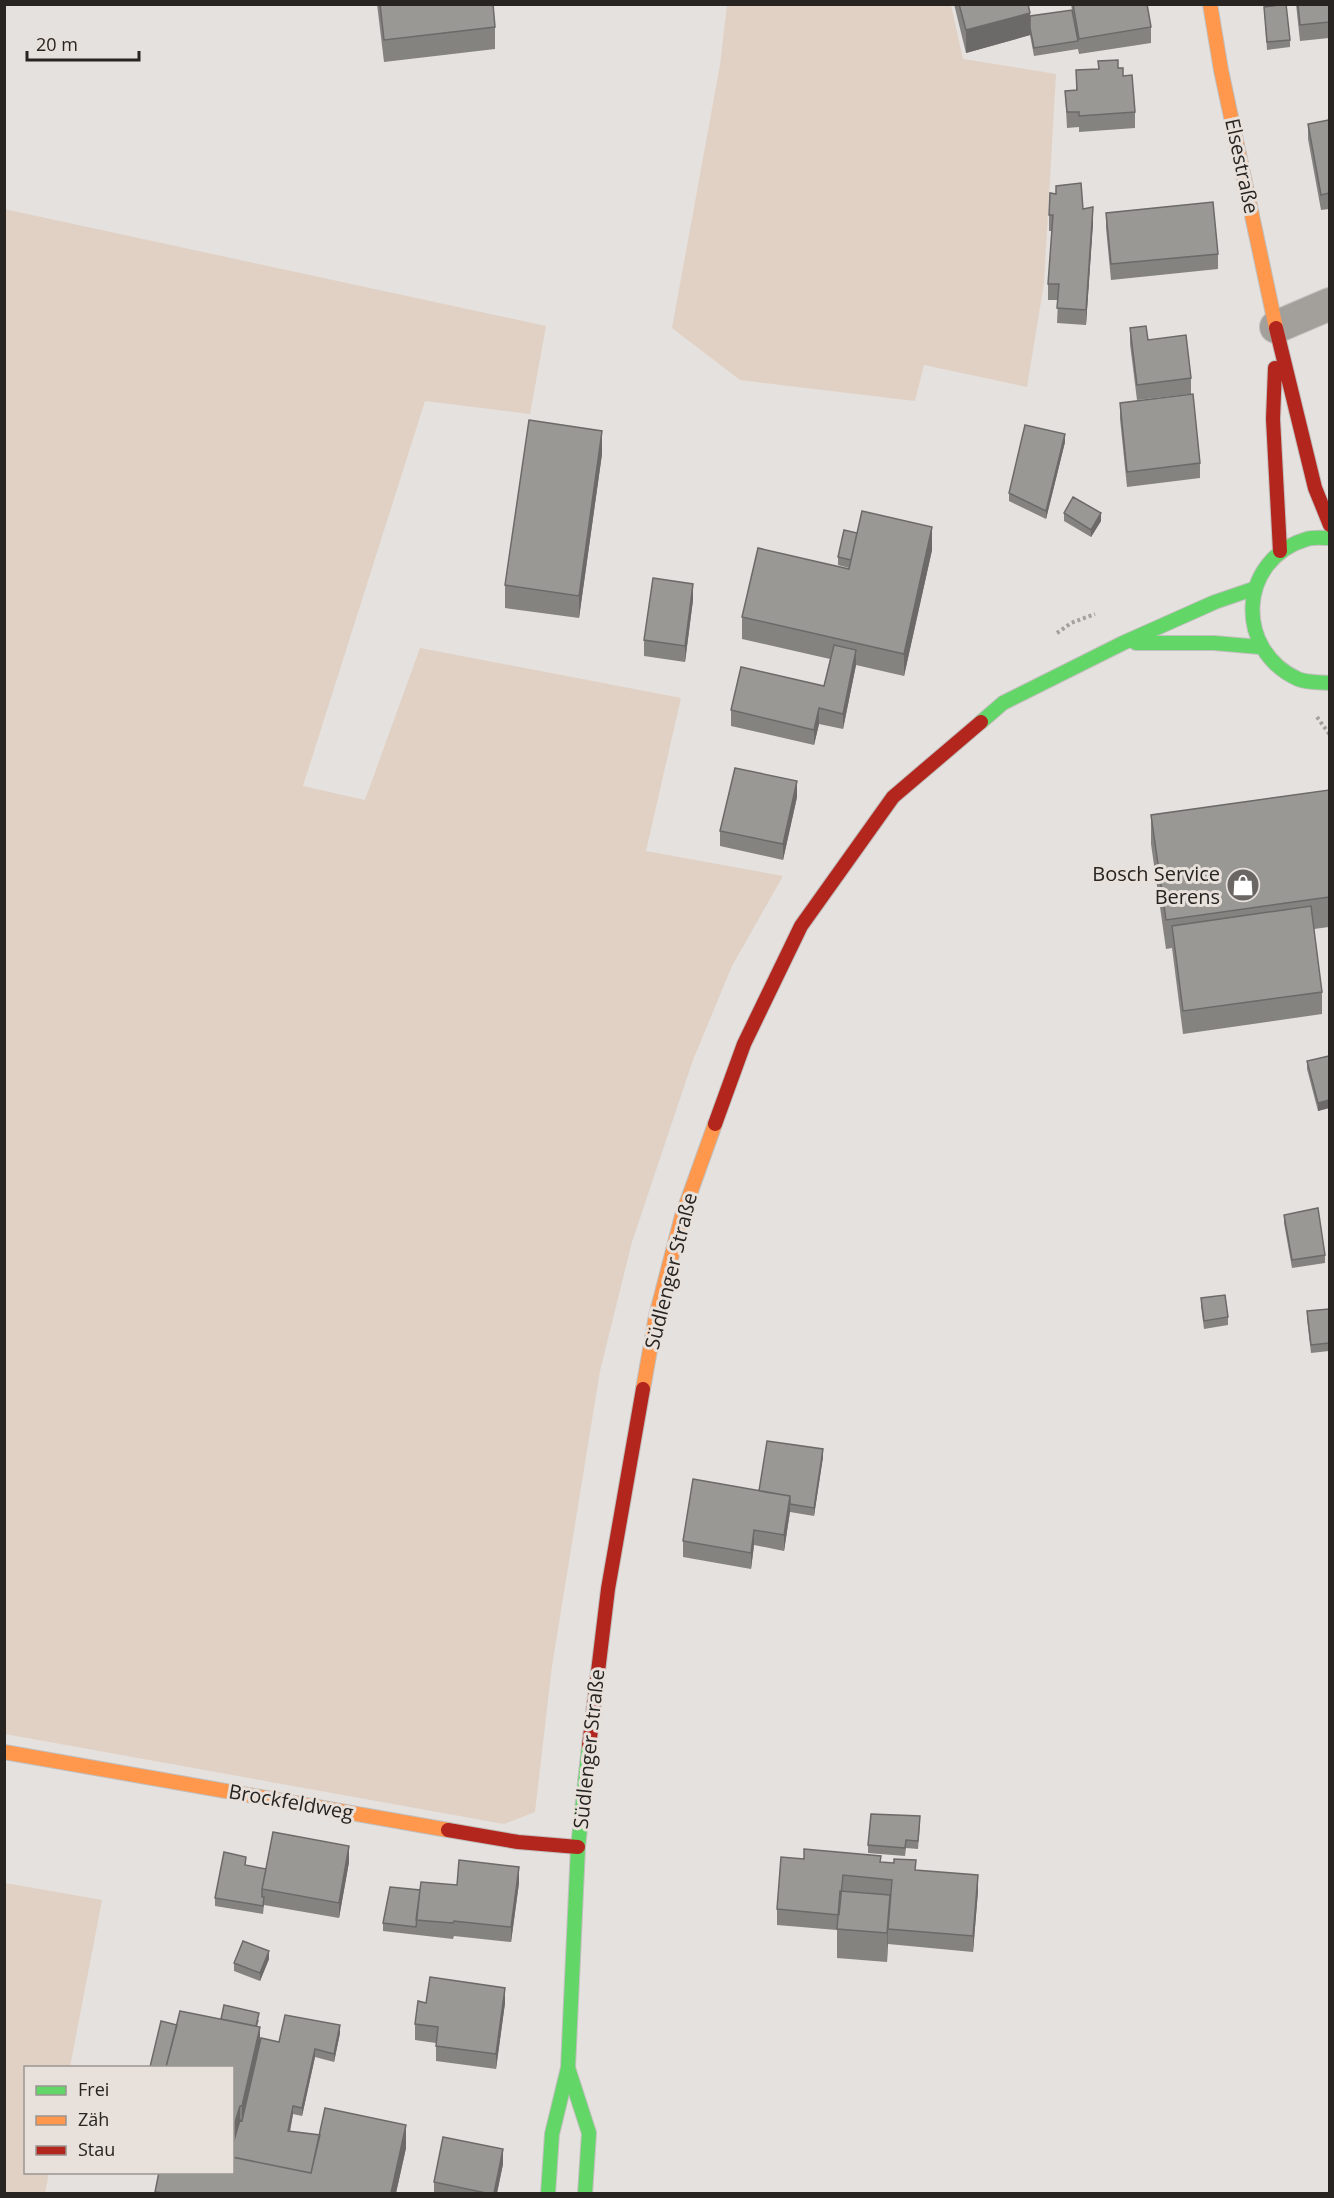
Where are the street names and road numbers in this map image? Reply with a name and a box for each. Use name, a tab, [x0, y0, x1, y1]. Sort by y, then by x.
street label: Elsestraße	[1219, 116, 1266, 216]
street label: Südlenger Straße	[638, 1190, 703, 1352]
street label: Südlenger Straße	[567, 1668, 610, 1830]
street label: Brockfeldweg	[227, 1777, 356, 1826]

